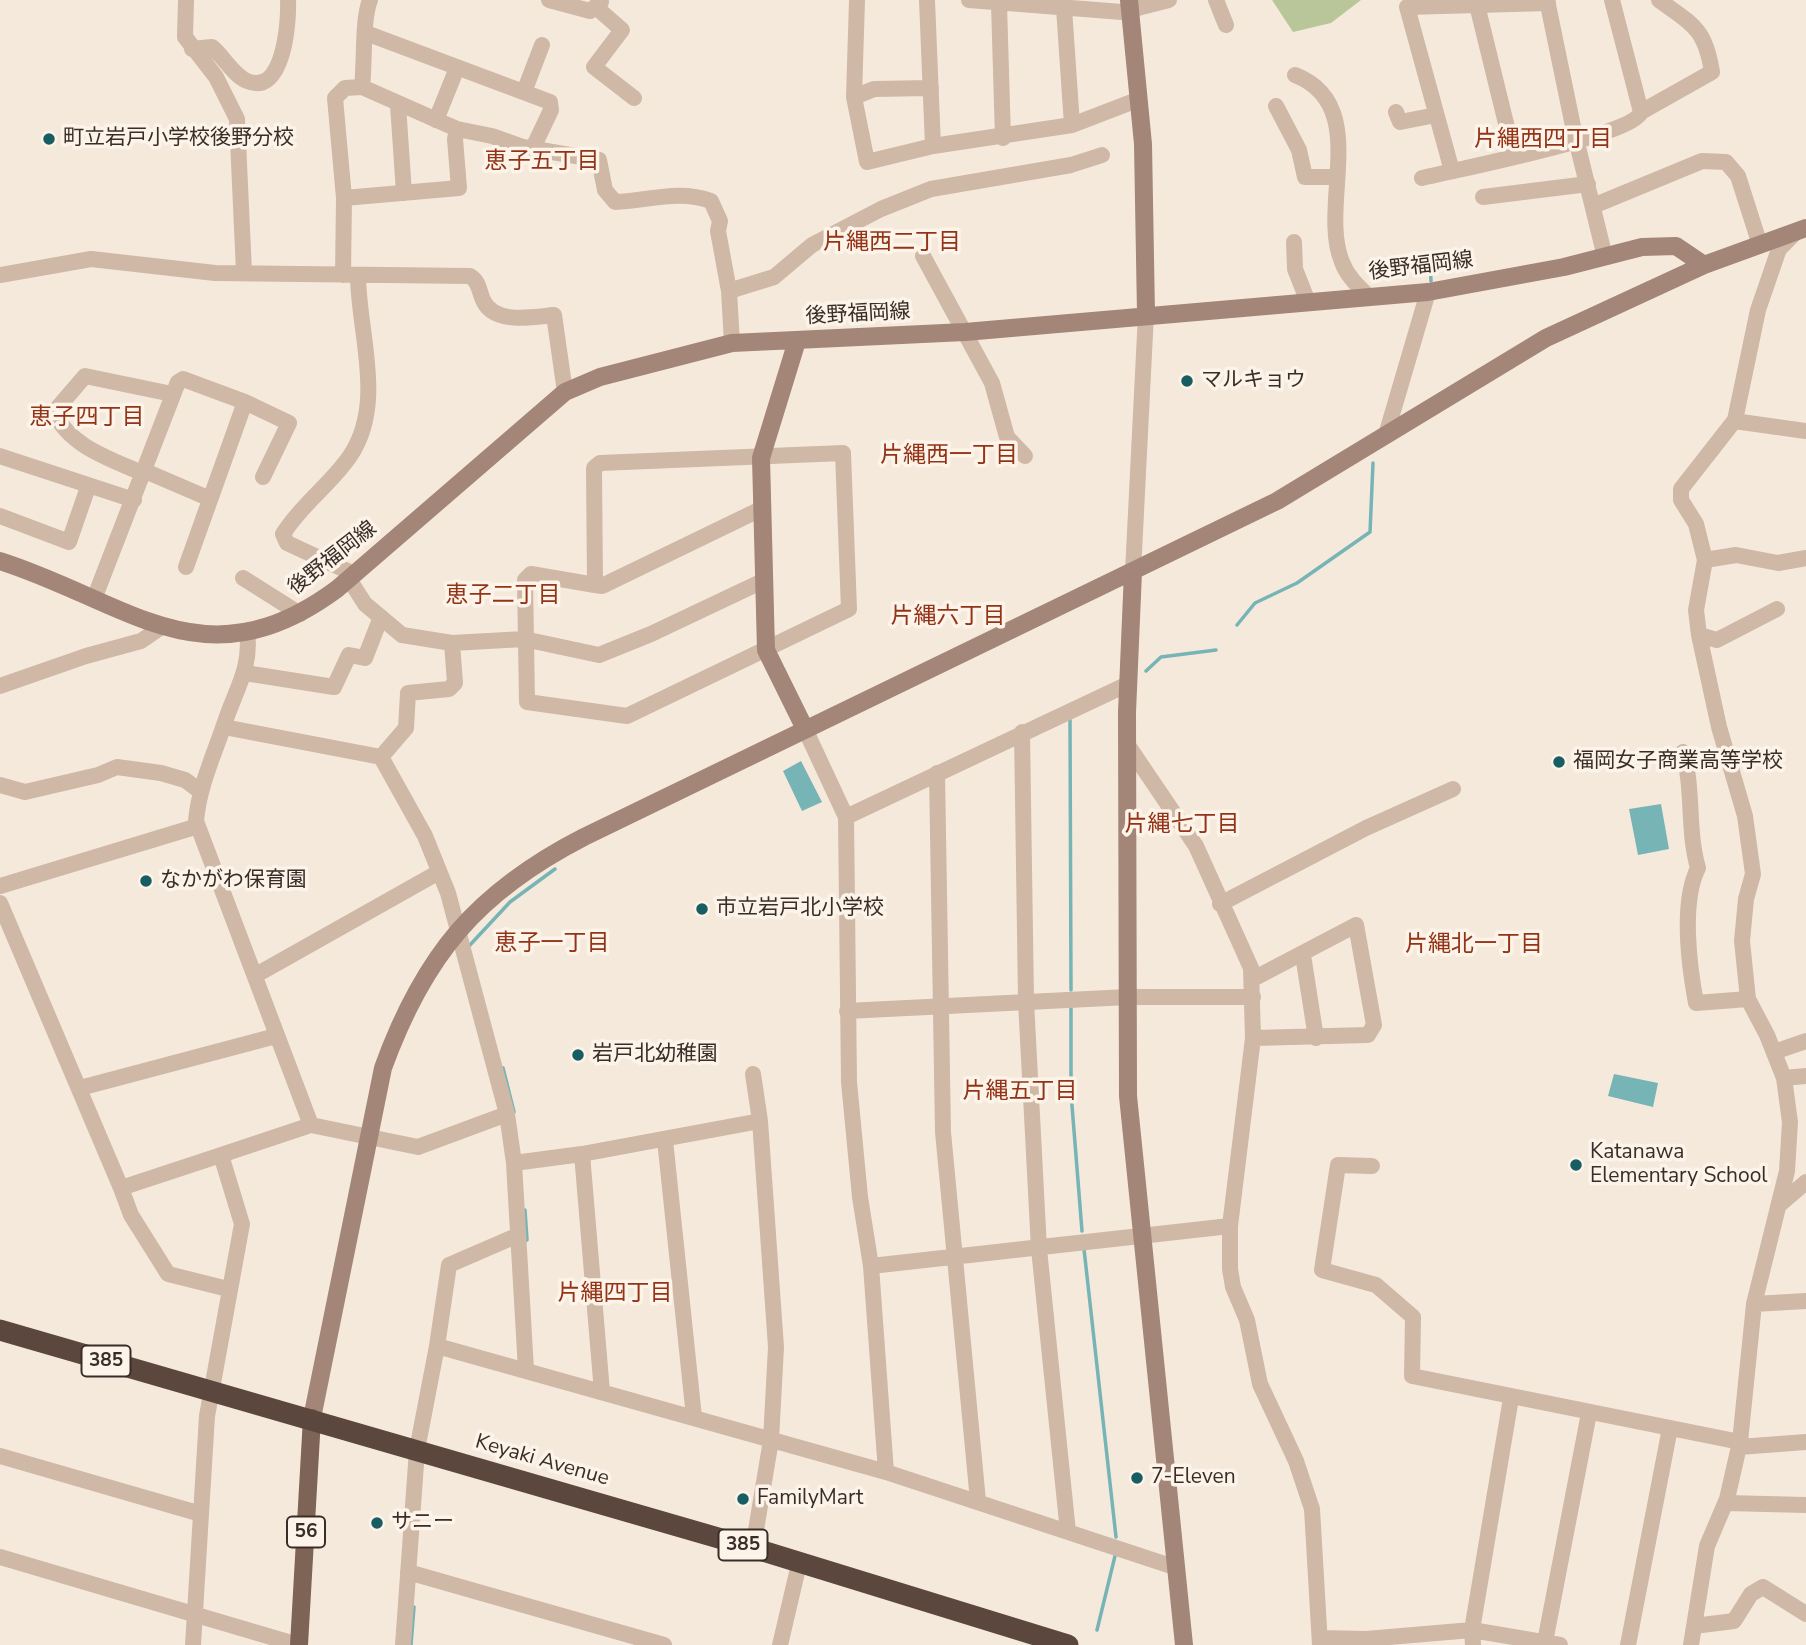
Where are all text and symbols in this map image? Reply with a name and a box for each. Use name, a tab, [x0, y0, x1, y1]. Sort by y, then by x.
place label: 町立岩戸小学校後野分校	[63, 126, 294, 152]
district label: 片縄西四丁目	[1474, 126, 1612, 154]
marker: 町立岩戸小学校後野分校	[41, 131, 57, 147]
district label: 恵子五丁目	[485, 148, 599, 176]
district label: 片縄西二丁目	[823, 229, 961, 257]
street label: 後野福岡線	[1367, 248, 1475, 286]
street label: 後野福岡線	[805, 300, 911, 330]
place label: マルキョウ	[1201, 368, 1306, 394]
marker: マルキョウ	[1179, 373, 1195, 389]
district label: 恵子四丁目	[30, 404, 144, 432]
district label: 片縄西一丁目	[880, 442, 1018, 470]
street label: 後野福岡線	[284, 517, 382, 601]
district label: 恵子二丁目	[446, 582, 560, 610]
district label: 片縄六丁目	[891, 603, 1005, 631]
place label: 福岡女子商業高等学校	[1573, 749, 1783, 775]
marker: 福岡女子商業高等学校	[1551, 754, 1567, 770]
district label: 片縄七丁目	[1125, 811, 1239, 839]
place label: なかがわ保育園	[160, 868, 307, 894]
marker: なかがわ保育園	[138, 873, 154, 889]
place label: 市立岩戸北小学校	[716, 896, 884, 922]
marker: 市立岩戸北小学校	[694, 901, 710, 917]
district label: 恵子一丁目	[495, 930, 609, 958]
district label: 片縄北一丁目	[1405, 931, 1543, 959]
place label: 岩戸北幼稚園	[592, 1042, 718, 1068]
marker: 岩戸北幼稚園	[570, 1047, 586, 1063]
district label: 片縄五丁目	[963, 1078, 1077, 1106]
place label: Katanawa Elementary School	[1590, 1140, 1768, 1190]
marker: Katanawa Elementary School	[1568, 1157, 1584, 1173]
district label: 片縄四丁目	[558, 1280, 672, 1308]
road number: 385	[82, 1345, 130, 1376]
street label: Keyaki Avenue	[472, 1430, 612, 1492]
place label: 7-Eleven	[1151, 1465, 1236, 1491]
marker: 7-Eleven	[1129, 1470, 1145, 1486]
place label: FamilyMart	[757, 1486, 863, 1512]
marker: FamilyMart	[735, 1491, 751, 1507]
place label: サニー	[391, 1510, 454, 1536]
marker: サニー	[369, 1515, 385, 1531]
road number: 56	[287, 1516, 325, 1548]
road number: 385	[718, 1530, 768, 1560]

